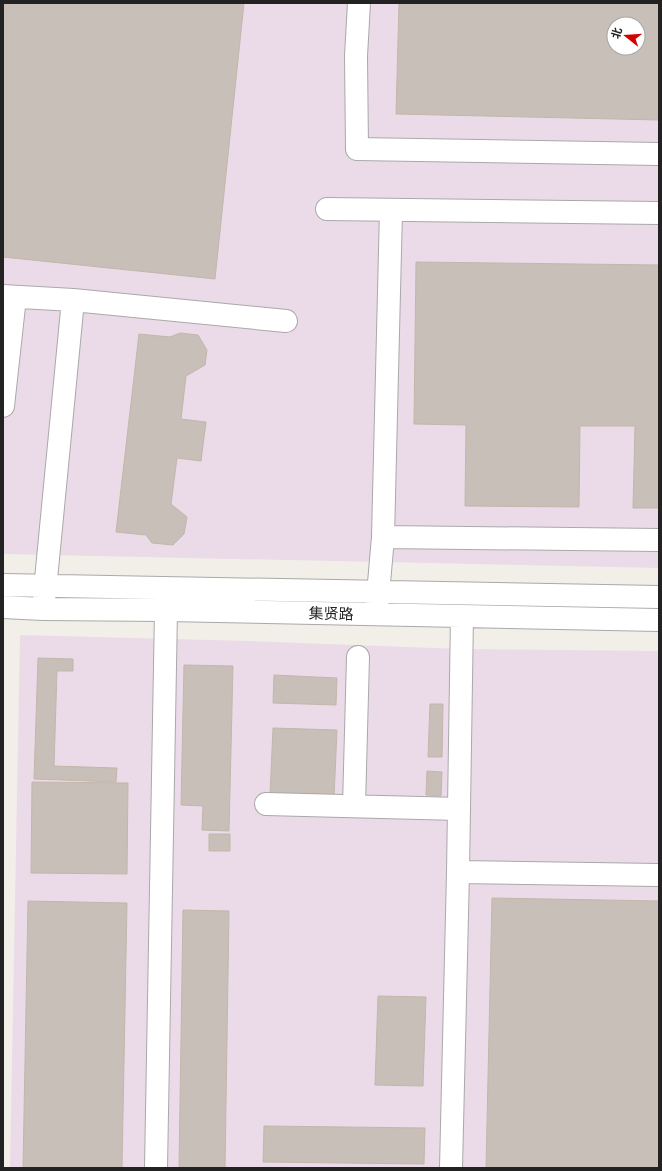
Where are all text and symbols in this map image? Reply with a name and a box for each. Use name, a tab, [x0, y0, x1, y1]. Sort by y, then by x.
north arrow	[606, 16, 646, 56]
text: 北	[607, 25, 626, 41]
street label: 集贤路	[308, 602, 354, 625]

